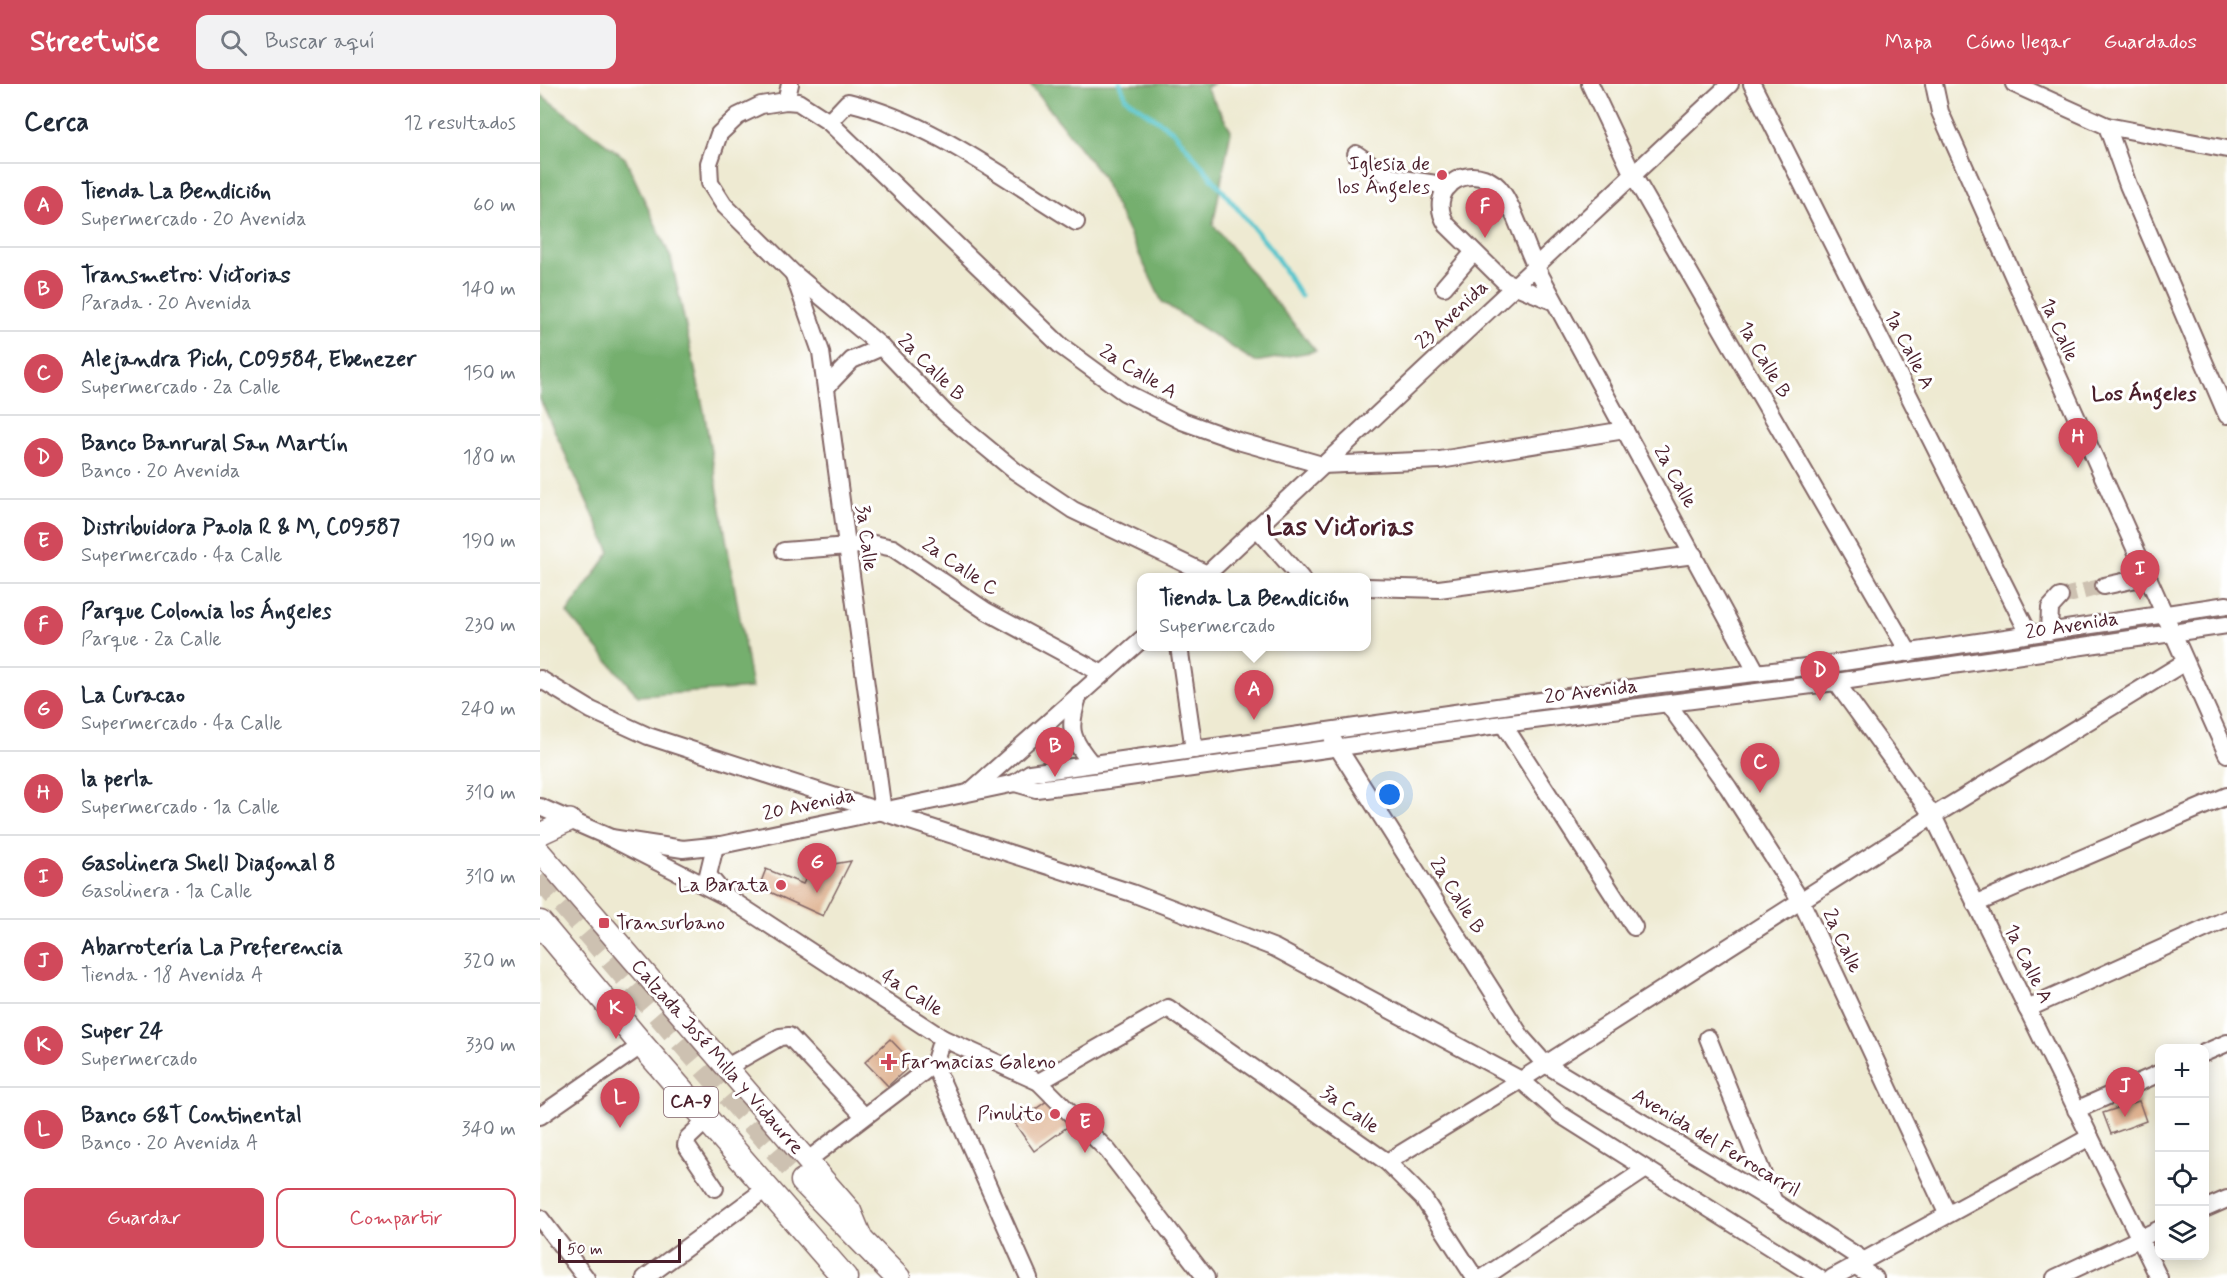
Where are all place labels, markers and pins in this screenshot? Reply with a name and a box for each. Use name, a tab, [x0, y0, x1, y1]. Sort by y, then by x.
place label: Iglesia de los Ángeles	[1337, 151, 1430, 203]
marker: Iglesia de los Ángeles	[1435, 168, 1449, 182]
pin: F	[1466, 188, 1504, 238]
pin: H	[2058, 418, 2098, 468]
pin: I	[2120, 550, 2160, 600]
pin: D	[1800, 652, 1840, 701]
pin: A	[1234, 670, 1274, 720]
pin: B	[1036, 728, 1074, 777]
pin: C	[1740, 744, 1780, 793]
pin: G	[798, 844, 836, 893]
place label: La Barata	[677, 872, 769, 899]
marker: La Barata	[774, 878, 788, 892]
place label: Transurbano	[616, 910, 725, 937]
marker: Transurbano	[597, 916, 611, 930]
pin: K	[596, 990, 636, 1039]
place label: Farmacias Galeno	[901, 1049, 1056, 1076]
marker: Farmacias Galeno	[882, 1055, 896, 1069]
pin: J	[2106, 1068, 2144, 1117]
pin: L	[600, 1078, 640, 1128]
place label: Pinulito	[978, 1101, 1043, 1128]
pin: E	[1066, 1104, 1104, 1153]
marker: Pinulito	[1048, 1107, 1062, 1121]

